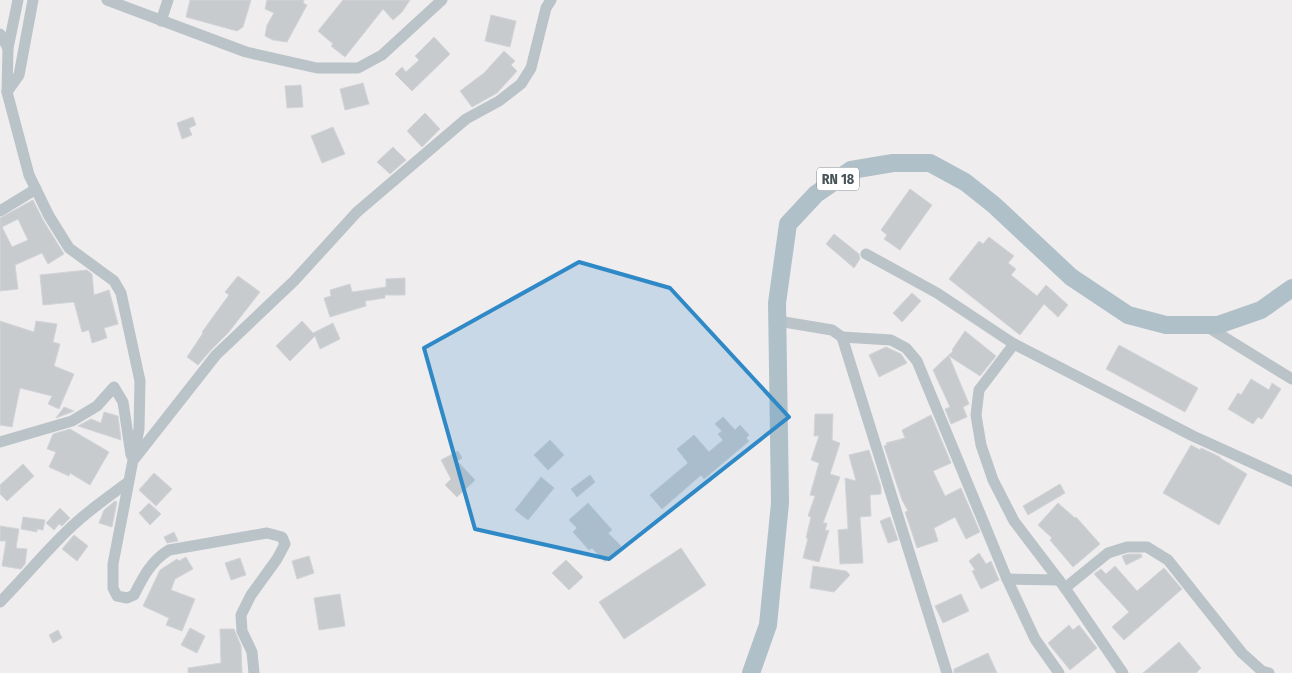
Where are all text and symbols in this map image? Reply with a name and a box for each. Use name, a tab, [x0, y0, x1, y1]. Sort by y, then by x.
road number: RN 18	[817, 168, 859, 190]

